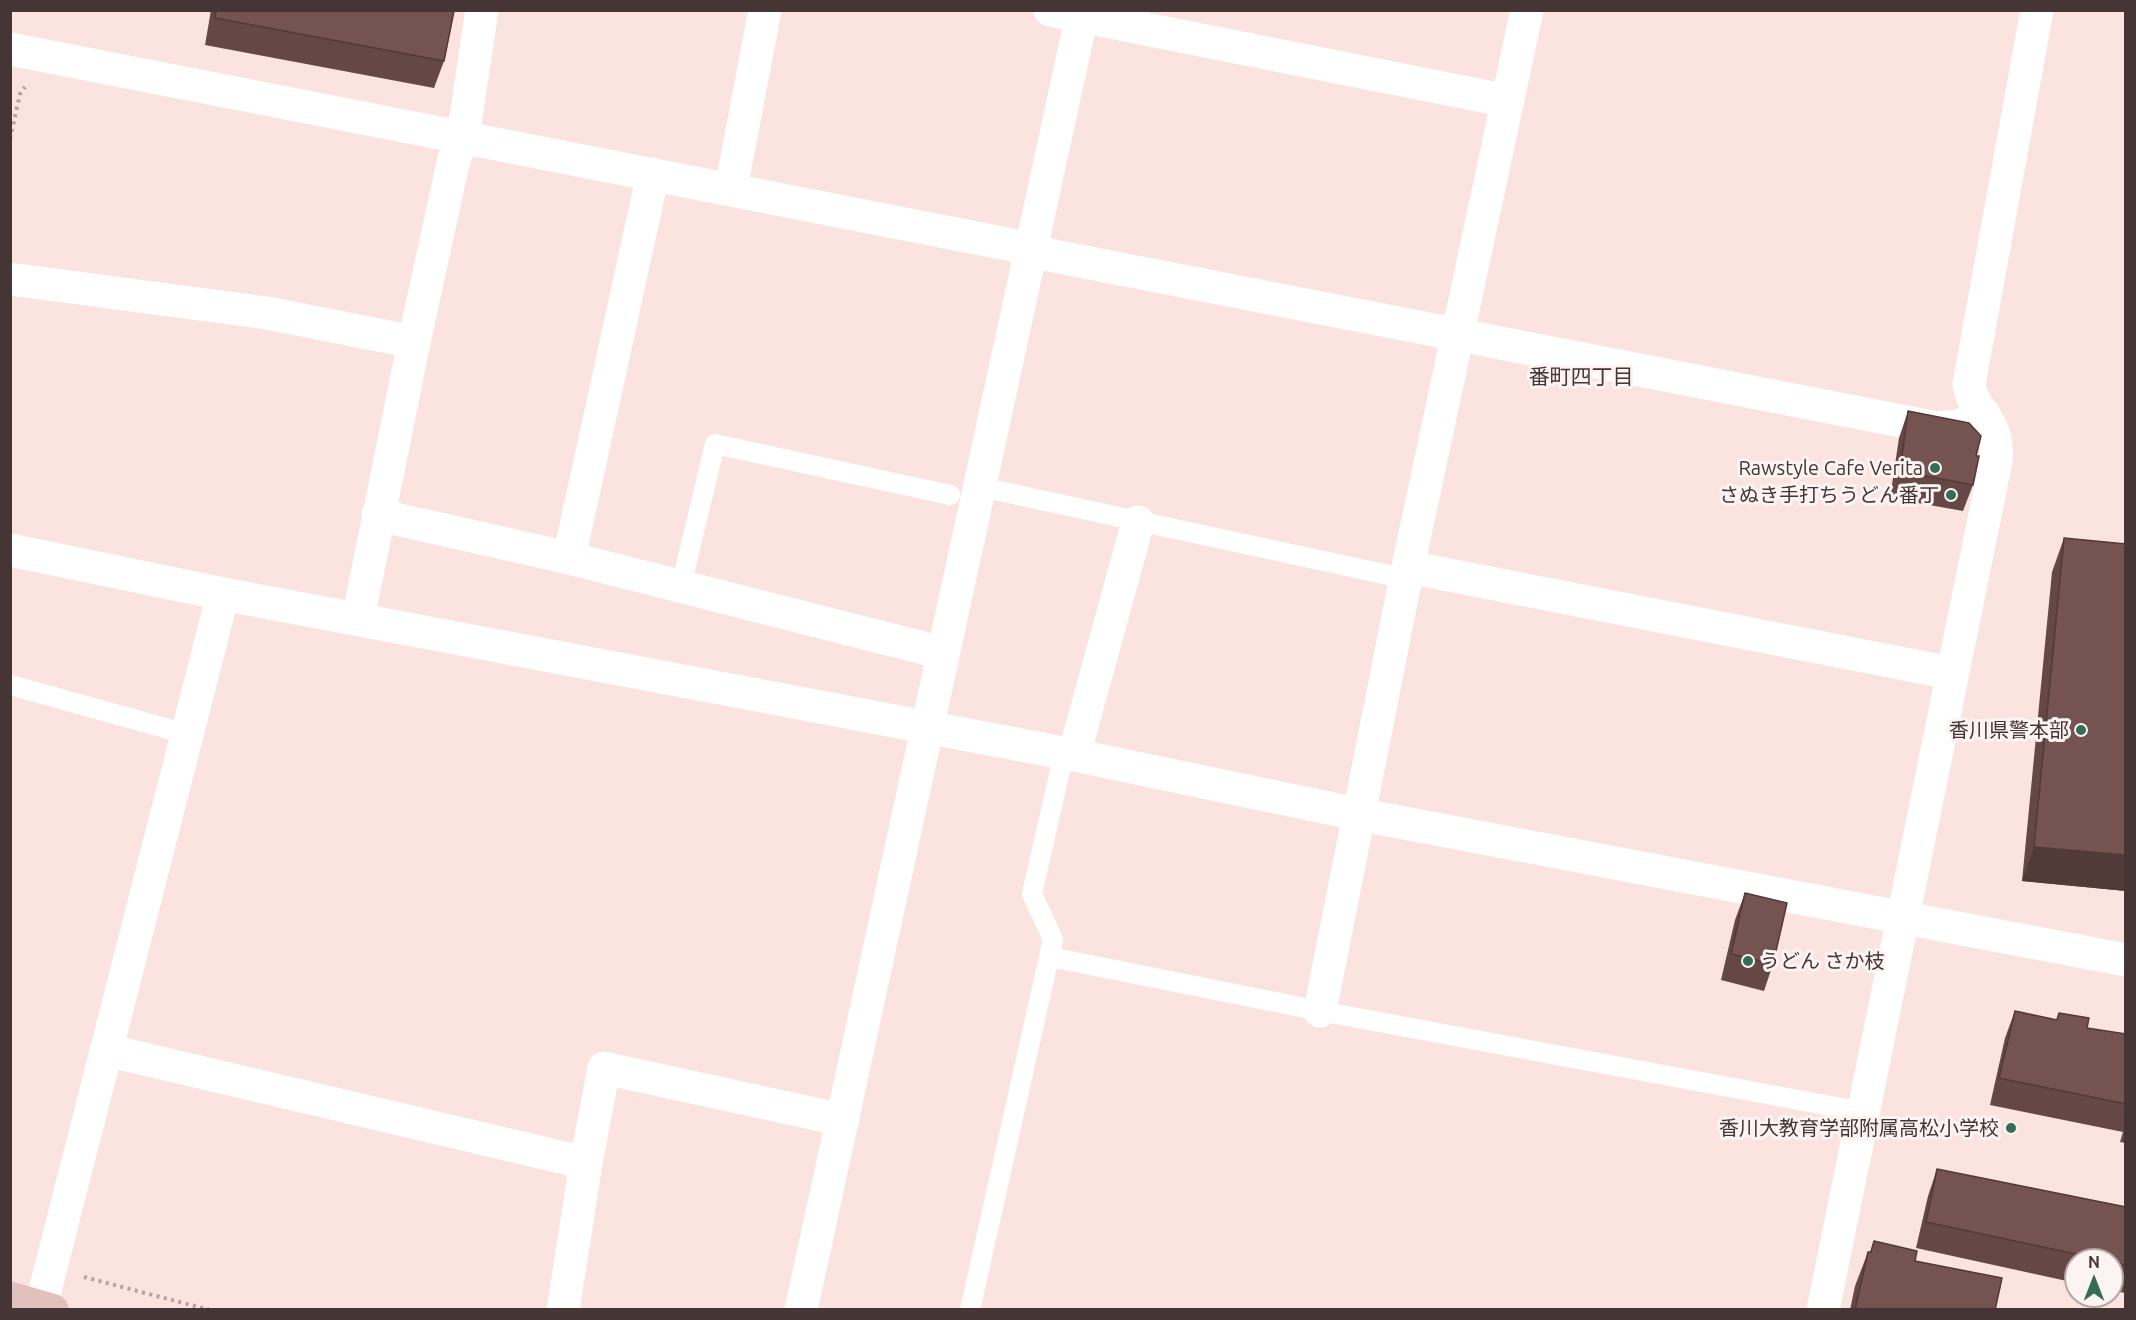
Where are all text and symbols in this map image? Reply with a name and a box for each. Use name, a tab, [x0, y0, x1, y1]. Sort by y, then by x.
district label: 番町四丁目	[1529, 364, 1633, 390]
place label: Rawstyle Cafe Verita	[1738, 456, 1923, 480]
marker: Rawstyle Cafe Verita	[1928, 461, 1942, 475]
place label: さぬき手打ちうどん番丁	[1719, 483, 1939, 507]
marker: さぬき手打ちうどん番丁	[1944, 488, 1958, 502]
place label: 香川県警本部	[1949, 718, 2069, 742]
marker: 香川県警本部	[2074, 723, 2088, 737]
place label: うどん さか枝	[1760, 949, 1885, 973]
marker: うどん さか枝	[1741, 954, 1755, 968]
place label: 香川大教育学部附属高松小学校	[1719, 1116, 1999, 1140]
marker: 香川大教育学部附属高松小学校	[2004, 1121, 2018, 1135]
north arrow	[2064, 1248, 2124, 1308]
text: N	[2088, 1253, 2100, 1271]

